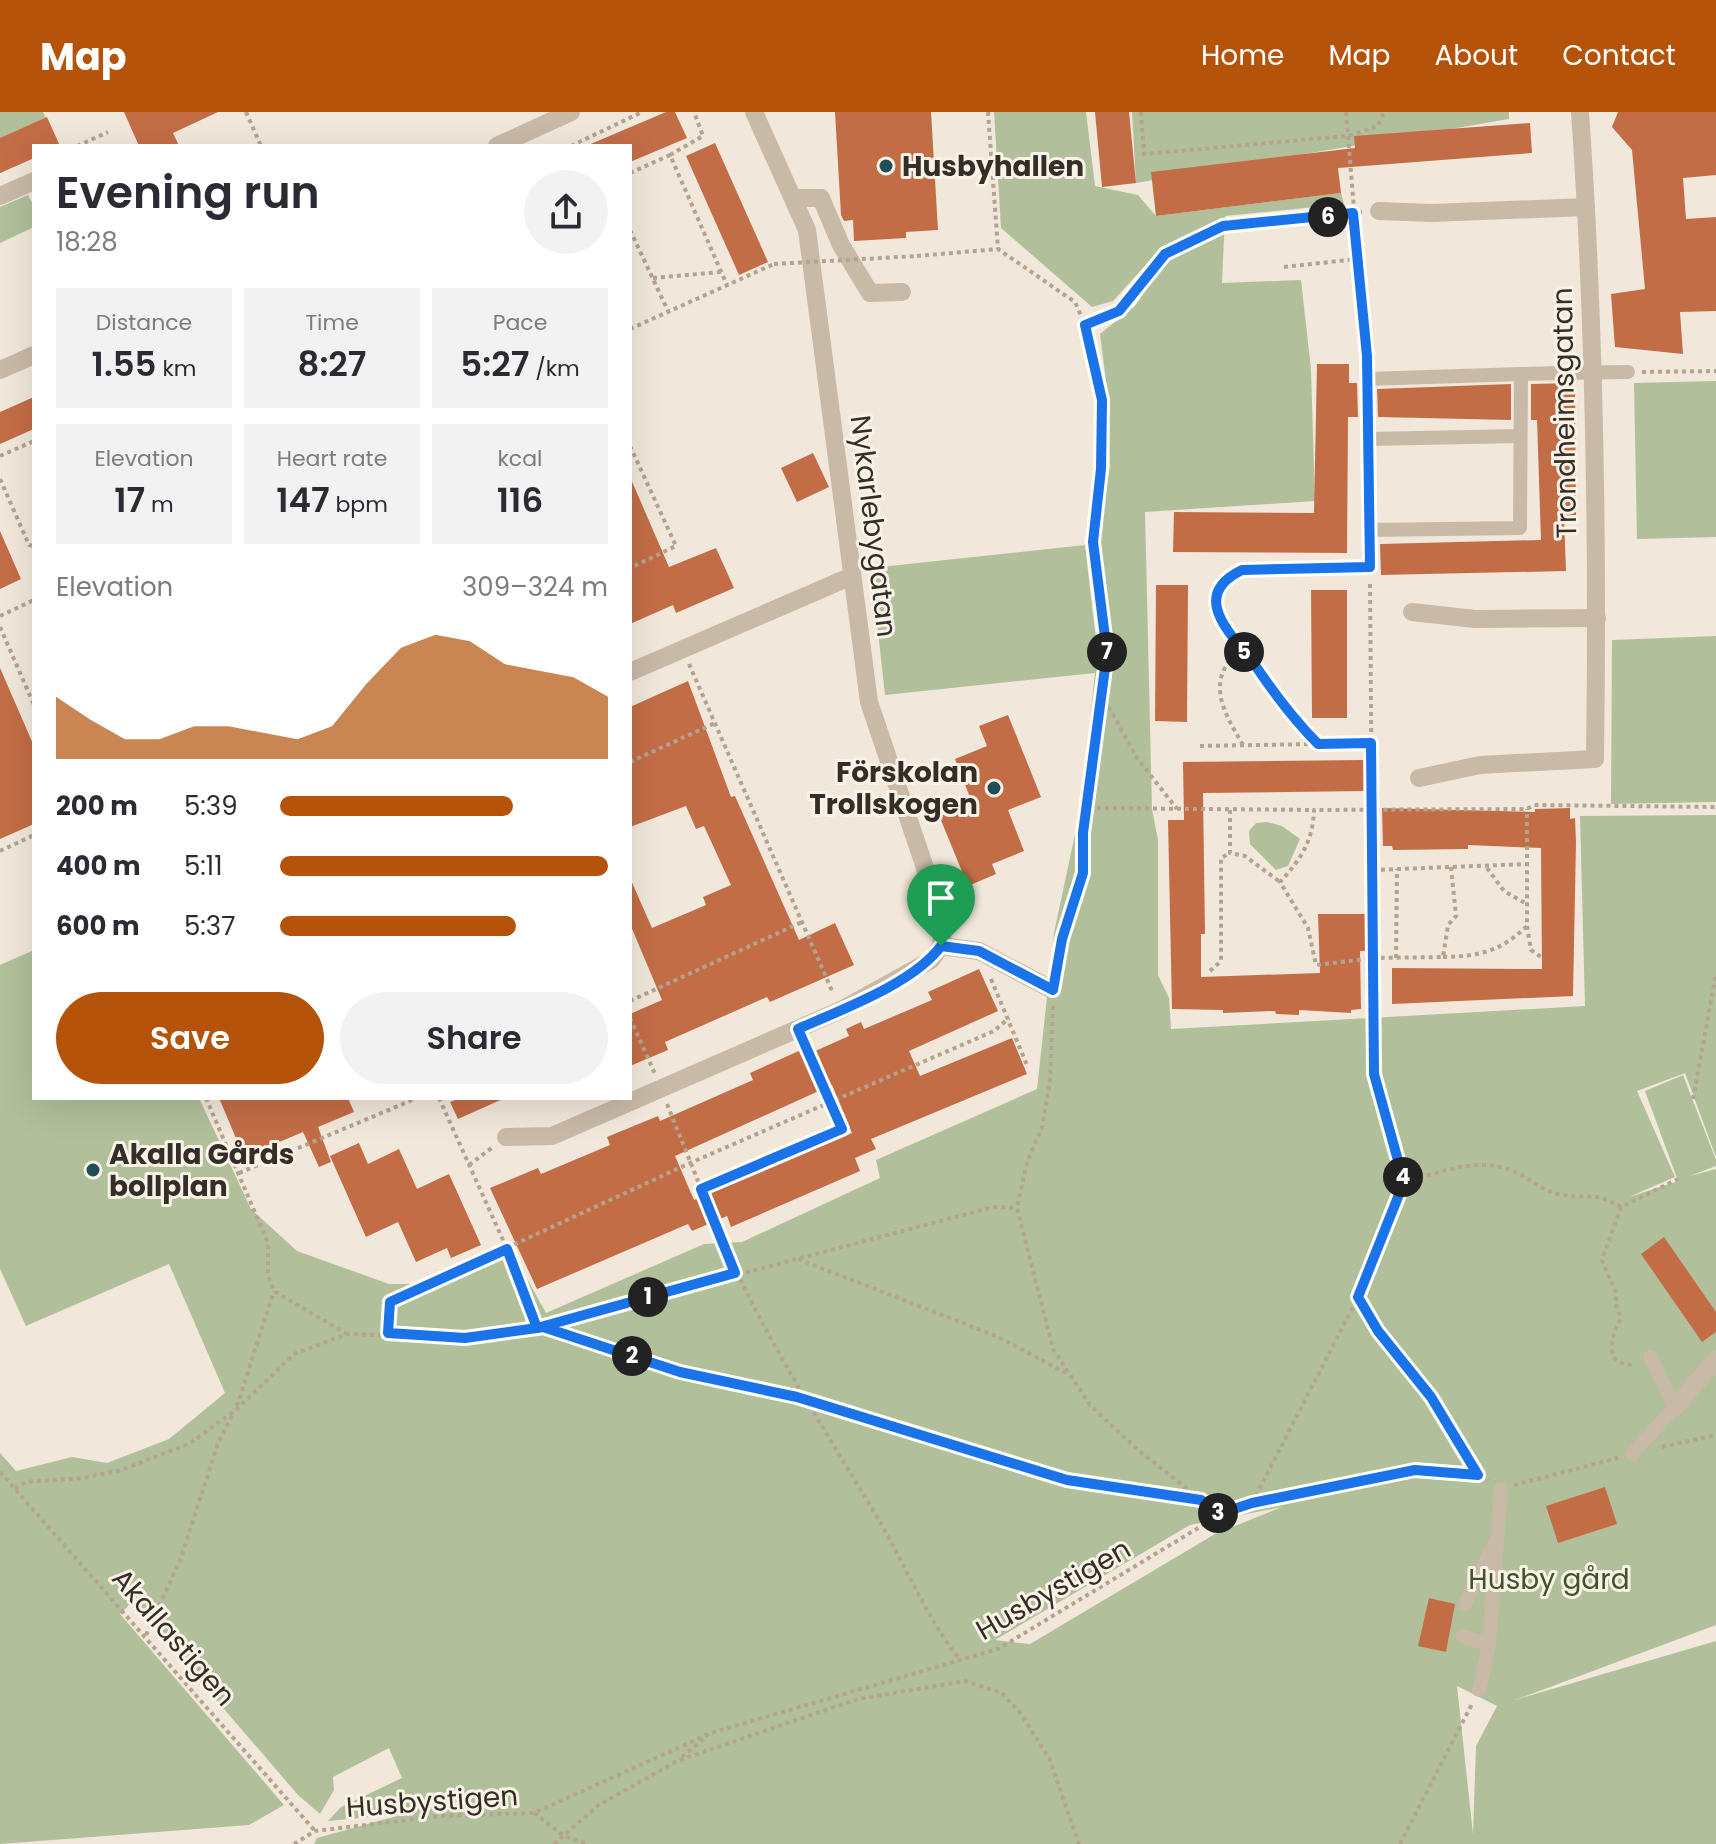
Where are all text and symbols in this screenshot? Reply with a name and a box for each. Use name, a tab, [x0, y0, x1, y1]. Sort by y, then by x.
text: Map	[40, 30, 127, 83]
text: Home	[1201, 36, 1284, 75]
text: Map	[1328, 36, 1390, 75]
text: About	[1434, 36, 1518, 75]
text: Contact	[1562, 36, 1676, 75]
place label: Husbyhallen	[902, 147, 1084, 186]
marker: Husbyhallen	[877, 157, 895, 175]
text: Evening run	[56, 162, 320, 223]
button: share	[524, 170, 608, 254]
pin: 6	[1308, 197, 1348, 237]
text: 6	[1321, 201, 1335, 232]
text: 18:28	[56, 224, 118, 260]
street label: Trondheimsgatan	[1543, 287, 1586, 539]
text: Distance	[96, 307, 192, 338]
text: Time	[305, 307, 359, 338]
text: Pace	[493, 307, 547, 338]
text: 1.55	[92, 340, 157, 388]
text: 8:27	[298, 340, 366, 388]
text: 5:27	[460, 340, 529, 388]
text: km	[157, 353, 196, 384]
text: /km	[529, 353, 580, 384]
street label: Nykarlebygatan	[841, 413, 906, 639]
text: Elevation	[94, 443, 194, 474]
text: Heart rate	[277, 443, 387, 474]
text: kcal	[498, 443, 542, 474]
text: 17	[114, 476, 145, 524]
text: 147	[276, 476, 330, 524]
text: 116	[497, 476, 543, 524]
text: m	[145, 489, 174, 520]
text: bpm	[330, 489, 388, 520]
text: Elevation	[56, 569, 173, 605]
text: 309–324 m	[462, 569, 608, 605]
pin: 7	[1087, 632, 1127, 672]
pin: 5	[1224, 632, 1264, 672]
text: 7	[1101, 636, 1113, 667]
text: 5	[1237, 636, 1251, 667]
place label: Förskolan Trollskogen	[809, 753, 978, 824]
marker: Förskolan Trollskogen	[985, 779, 1003, 797]
text: 200 m	[56, 788, 138, 824]
text: 5:39	[184, 788, 238, 824]
text: 400 m	[56, 848, 141, 884]
text: 5:11	[184, 848, 223, 884]
pin	[907, 864, 975, 946]
icon: arrive	[919, 876, 963, 920]
text: 600 m	[56, 908, 140, 944]
text: 5:37	[184, 908, 235, 944]
button: Save	[56, 992, 324, 1084]
button: Share	[340, 992, 608, 1084]
place label: Akalla Gårds bollplan	[109, 1135, 294, 1206]
pin: 4	[1383, 1157, 1423, 1197]
marker: Akalla Gårds bollplan	[84, 1161, 102, 1179]
text: 4	[1396, 1161, 1410, 1192]
pin: 1	[628, 1277, 668, 1317]
text: 1	[644, 1281, 652, 1312]
pin: 2	[612, 1336, 652, 1376]
text: 2	[626, 1340, 638, 1371]
pin: 3	[1198, 1493, 1238, 1533]
text: 3	[1211, 1497, 1225, 1528]
street label: Husbystigen	[969, 1529, 1138, 1649]
street label: Akallastigen	[103, 1560, 244, 1715]
park label: Husby gård	[1468, 1560, 1630, 1599]
street label: Husbystigen	[345, 1776, 519, 1827]

